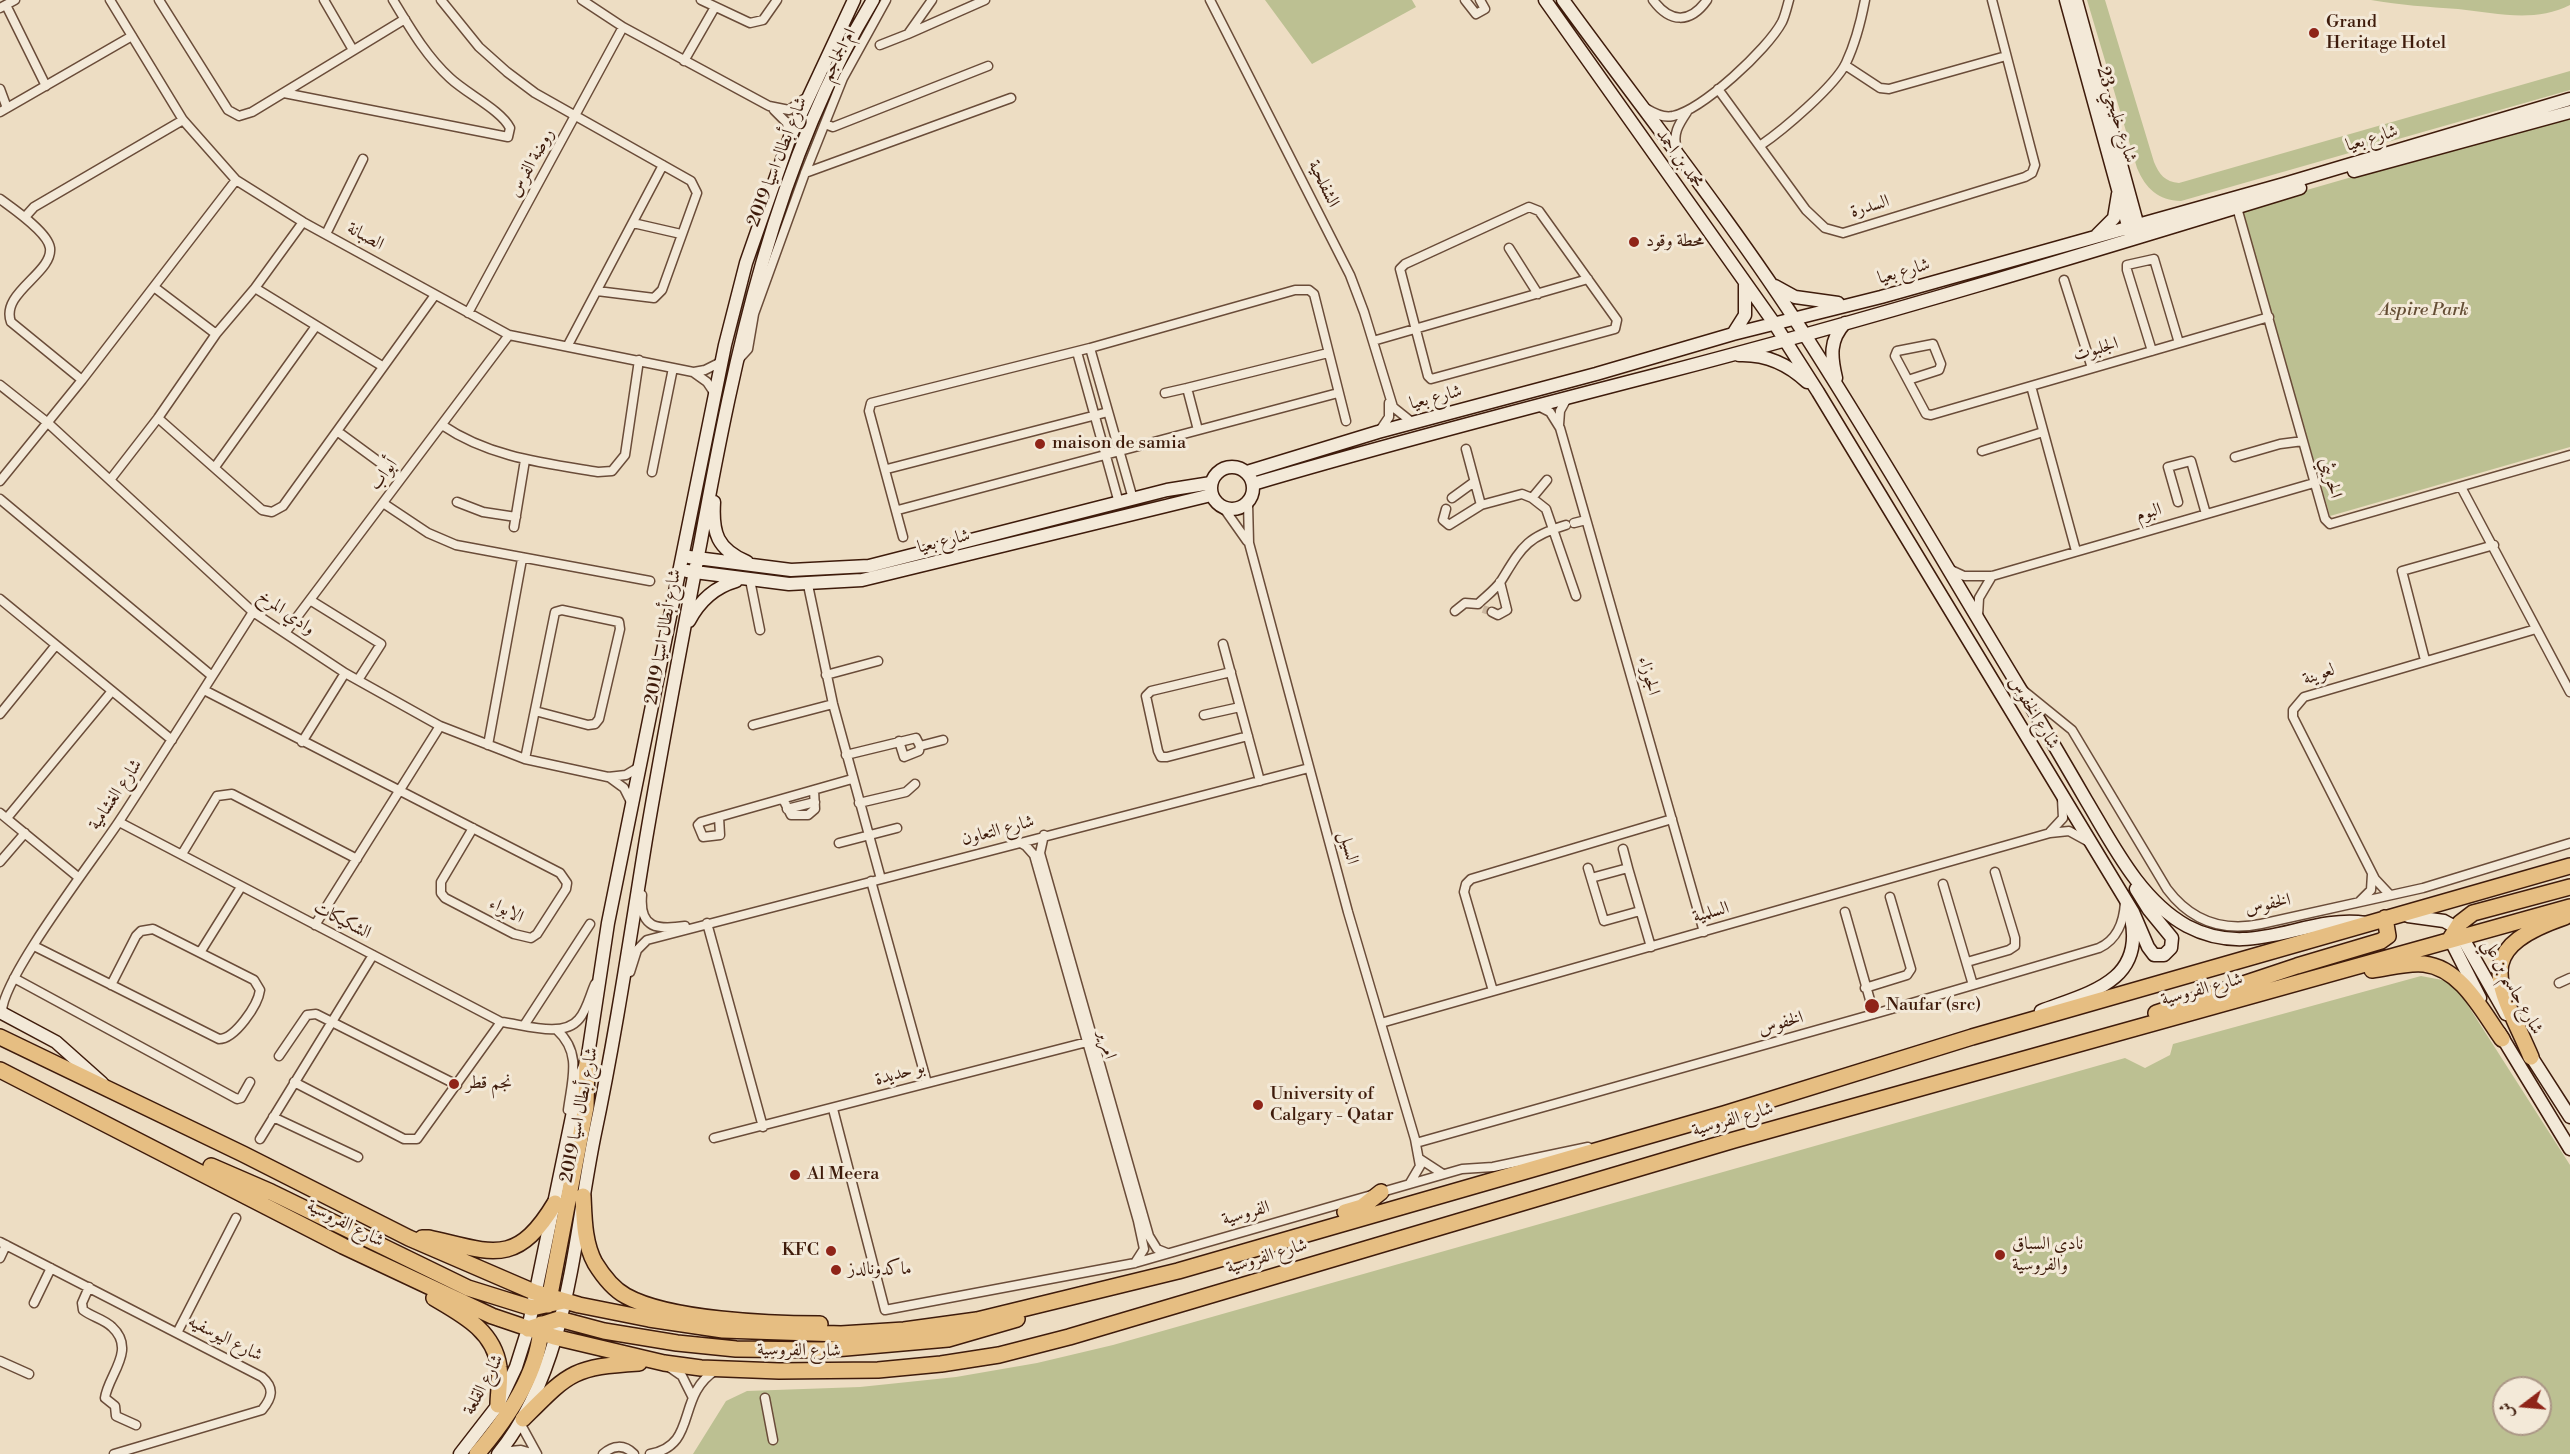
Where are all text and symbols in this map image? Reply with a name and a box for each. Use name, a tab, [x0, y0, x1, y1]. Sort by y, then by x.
place label: Grand Heritage Hotel	[2326, 12, 2446, 54]
street label: ام الجماجم	[817, 25, 861, 85]
marker: Grand Heritage Hotel	[2307, 26, 2321, 40]
street label: شارع خليجي 23	[2091, 64, 2141, 166]
street label: شارع أبطال اسيا 2019	[743, 94, 813, 230]
street label: شارع بعيا	[2343, 121, 2401, 157]
street label: روضة الفرس	[504, 125, 560, 201]
street label: محمد بن احمد	[1651, 125, 1707, 193]
street label: الشفلحية	[1302, 157, 1344, 211]
street label: السدرة	[1848, 191, 1892, 223]
street label: الصبانة	[343, 218, 387, 256]
place label: محطة وقود	[1646, 231, 1704, 253]
marker: محطة وقود	[1627, 235, 1641, 249]
street label: شارع بعيا	[1875, 254, 1933, 290]
park label: Aspire Park	[2379, 300, 2469, 322]
street label: الجلبوت	[2071, 333, 2121, 367]
street label: شارع بعيا	[1407, 381, 1465, 415]
place label: maison de samia	[1052, 433, 1186, 455]
marker: maison de samia	[1033, 437, 1047, 451]
street label: أبواب	[365, 455, 403, 495]
street label: الحريثي	[2314, 455, 2346, 501]
street label: البوم	[2134, 499, 2164, 527]
street label: شارع بعيا	[915, 525, 973, 559]
street label: شارع أبطال اسيا 2019	[641, 568, 687, 706]
street label: وادي المرخ	[253, 586, 319, 640]
street label: الجوزاء	[1632, 654, 1664, 698]
street label: لعوينة	[2300, 659, 2338, 691]
street label: شارع الخفوس	[2003, 673, 2063, 753]
street label: شارع الغشامية	[84, 755, 148, 835]
street label: شارع التعاون	[959, 811, 1037, 851]
street label: السيل	[1333, 829, 1363, 867]
street label: الخفوس	[2243, 890, 2293, 920]
street label: الابواء	[485, 893, 527, 929]
street label: الشكيكات	[310, 897, 374, 945]
street label: السلمية	[1690, 898, 1732, 928]
street label: شارع جاسم بن علي	[2477, 935, 2547, 1039]
street label: شارع الفروسية	[2159, 969, 2245, 1011]
place label: Naufar (src)	[1886, 995, 1981, 1017]
marker: Naufar (src)	[1863, 997, 1881, 1015]
street label: الخفوس	[1756, 1007, 1806, 1041]
street label: امرير	[1092, 1028, 1120, 1062]
street label: شارع أبطال اسيا 2019	[556, 1046, 604, 1184]
street label: بو حديدة	[873, 1057, 927, 1091]
place label: نجم قطر	[466, 1073, 512, 1095]
marker: نجم قطر	[447, 1077, 461, 1091]
place label: University of Calgary - Qatar	[1270, 1084, 1394, 1126]
marker: University of Calgary - Qatar	[1251, 1098, 1265, 1112]
street label: شارع الفروسية	[1690, 1098, 1776, 1142]
place label: Al Meera	[807, 1164, 879, 1186]
marker: Al Meera	[788, 1168, 802, 1182]
street label: شارع الفروسية	[303, 1195, 387, 1253]
street label: الفروسية	[1220, 1197, 1272, 1231]
street label: شارع الفروسية	[1224, 1234, 1310, 1280]
place label: نادي السباق والفروسية	[2012, 1234, 2083, 1276]
place label: KFC	[782, 1240, 819, 1262]
marker: KFC	[824, 1244, 838, 1258]
marker: نادي السباق والفروسية	[1993, 1248, 2007, 1262]
place label: ماكدونالدز	[848, 1259, 912, 1281]
marker: ماكدونالدز	[829, 1263, 843, 1277]
street label: شارع اليوسفيه	[184, 1311, 266, 1367]
street label: شارع الفروسية	[757, 1339, 841, 1363]
street label: شارع القلعة	[459, 1351, 509, 1419]
north arrow	[2492, 1376, 2552, 1436]
text: ش	[2495, 1400, 2518, 1421]

